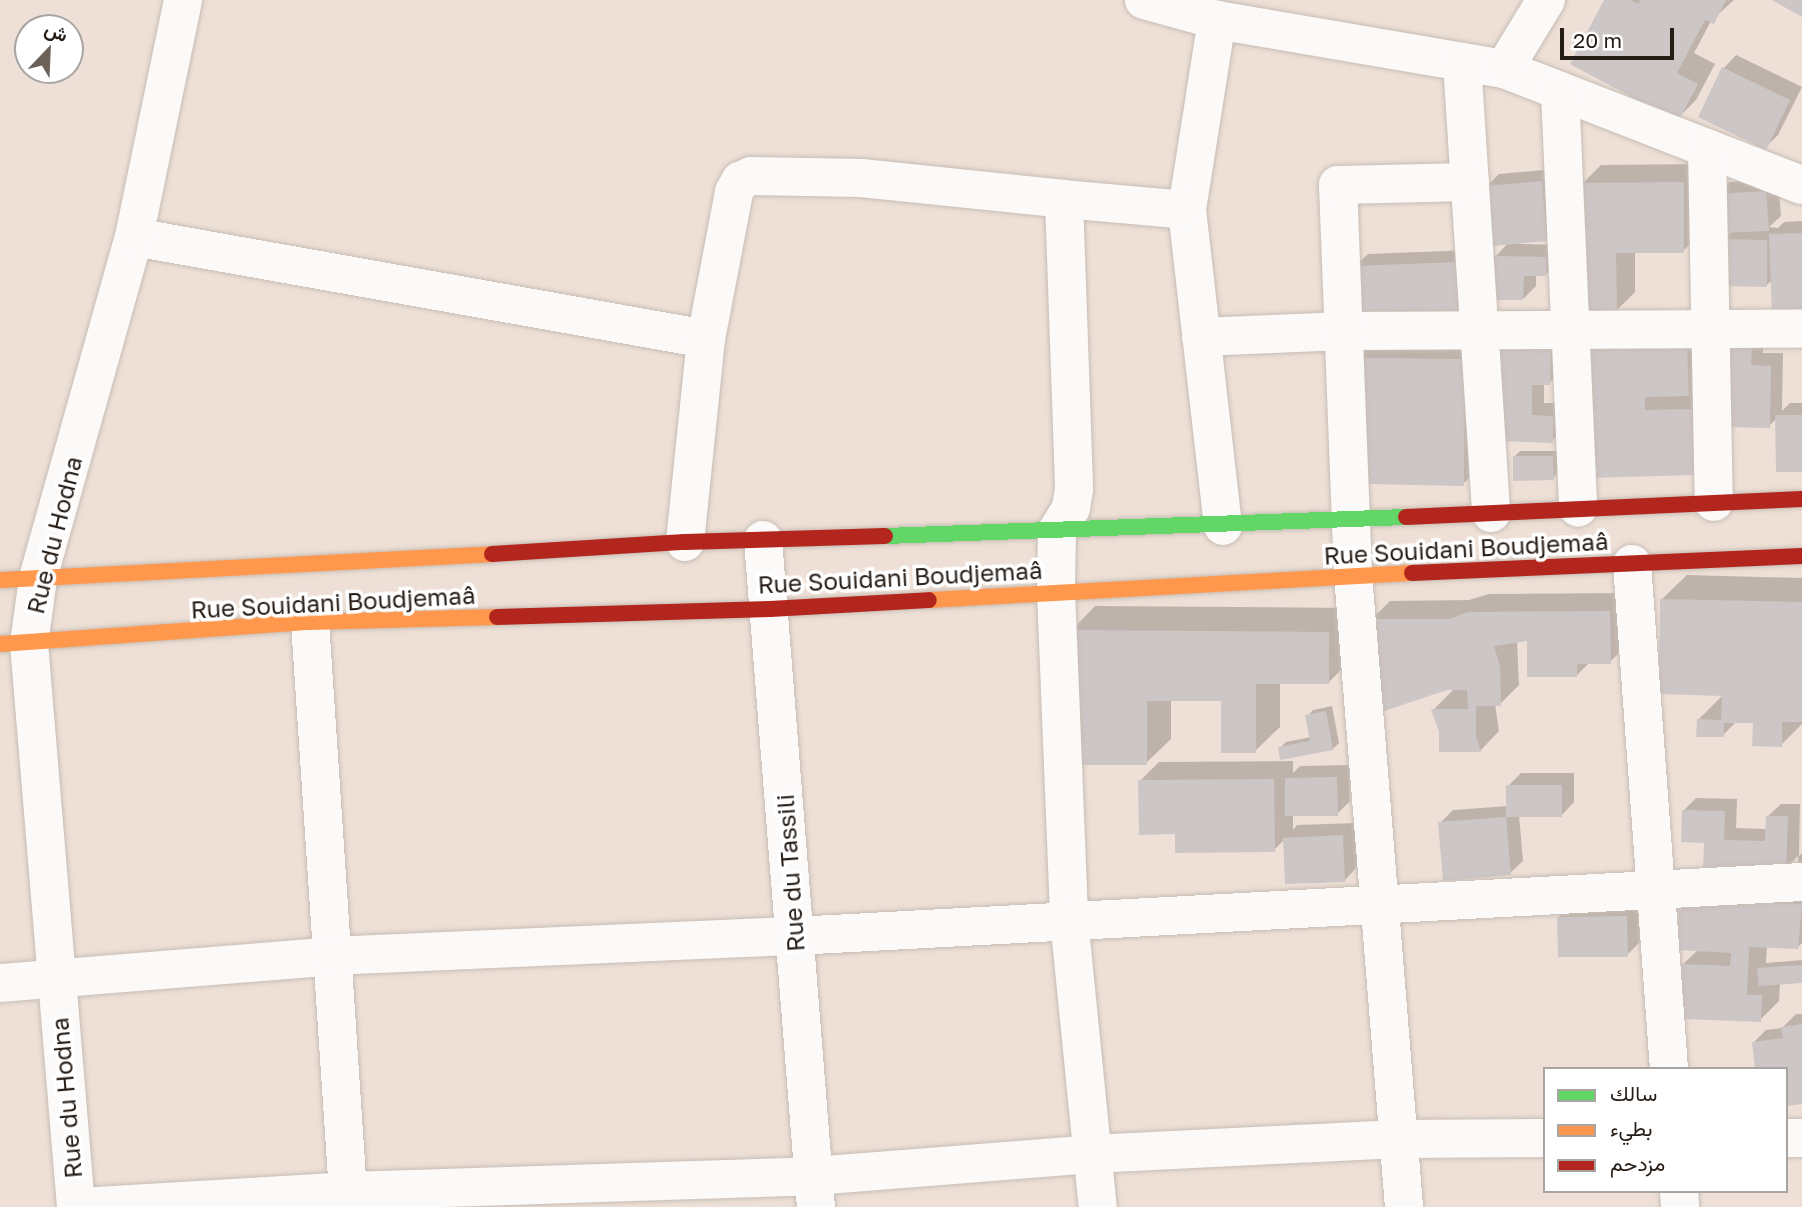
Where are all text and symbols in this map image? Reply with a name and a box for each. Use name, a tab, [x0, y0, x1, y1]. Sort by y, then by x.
north arrow	[14, 14, 84, 84]
scale bar	[1564, 14, 1678, 58]
text: ش	[42, 16, 72, 46]
text: 20 m	[1573, 27, 1622, 53]
street label: Rue du Hodna	[21, 453, 87, 617]
street label: Rue Souidani Boudjemaâ	[1323, 526, 1609, 570]
street label: Rue Souidani Boudjemaâ	[757, 555, 1043, 599]
street label: Rue Souidani Boudjemaâ	[190, 580, 476, 624]
street label: Rue du Tassili	[770, 793, 810, 953]
street label: Rue du Hodna	[45, 1016, 87, 1180]
legend	[1543, 1067, 1788, 1193]
text: سالك	[1610, 1080, 1657, 1106]
text: بطيء	[1610, 1115, 1653, 1141]
text: مزدحم	[1610, 1150, 1665, 1176]

